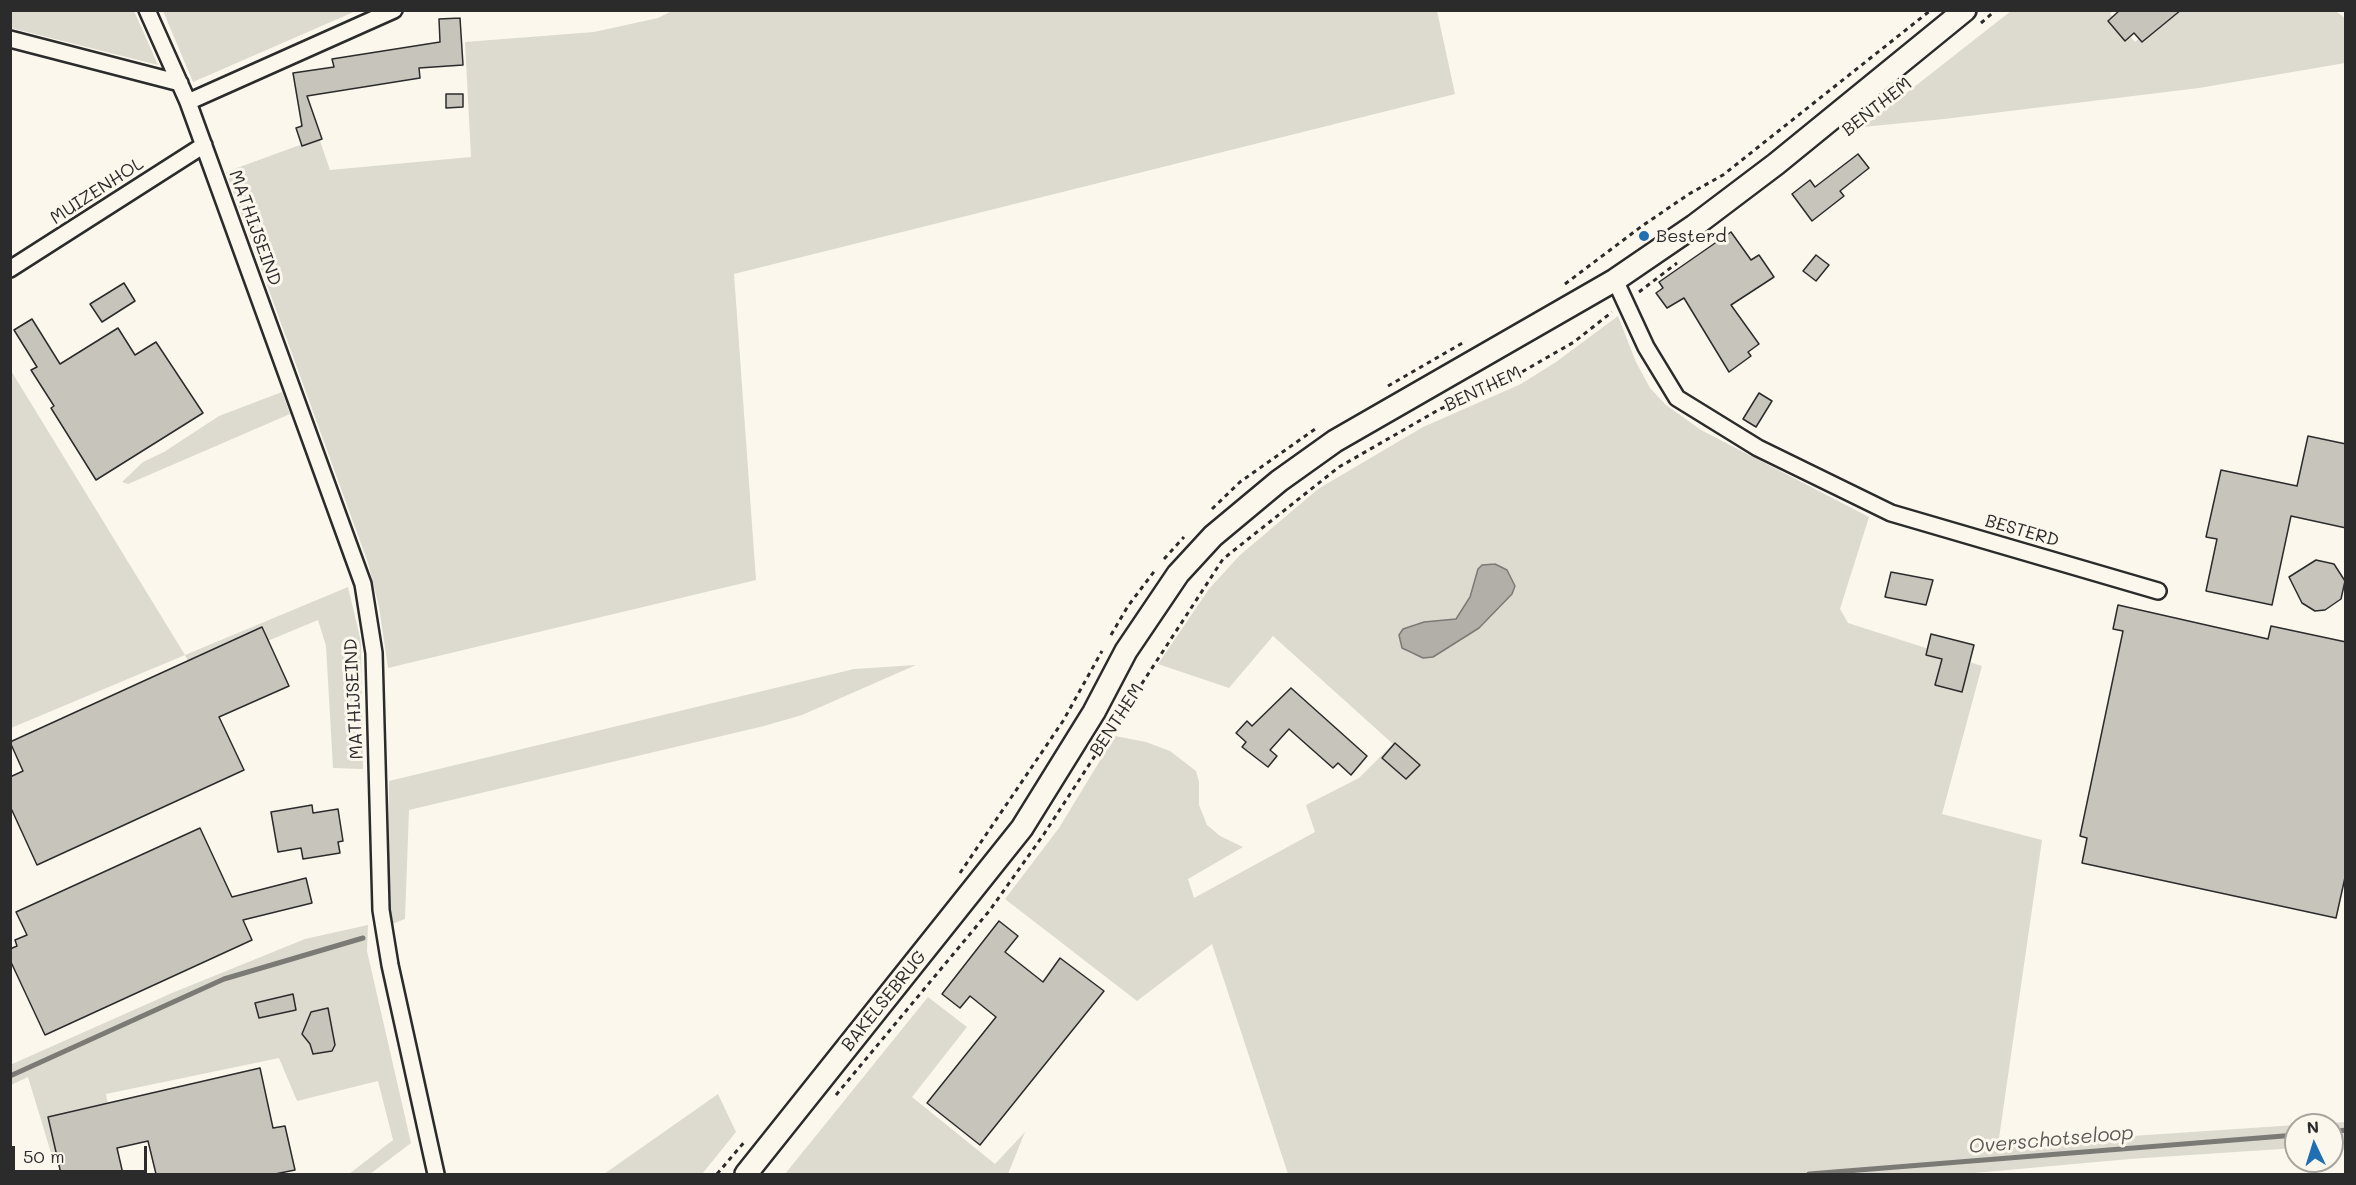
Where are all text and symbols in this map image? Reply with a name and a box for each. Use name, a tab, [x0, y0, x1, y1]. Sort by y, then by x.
street label: BENTHEM	[1838, 73, 1916, 141]
street label: MUIZENHOL	[46, 153, 148, 229]
street label: MATHIJSEIND	[224, 167, 286, 289]
place label: Besterd	[1656, 225, 1727, 247]
marker: Besterd	[1637, 229, 1651, 243]
street label: BENTHEM	[1441, 362, 1525, 416]
street label: BESTERD	[1983, 510, 2061, 552]
street label: MATHIJSEIND	[340, 638, 368, 760]
street label: BENTHEM	[1086, 680, 1148, 760]
street label: BAKELSEBRUG	[837, 946, 931, 1056]
north arrow	[2284, 1113, 2344, 1173]
text: N	[2306, 1116, 2320, 1137]
water label: Overschotseloop	[1968, 1121, 2134, 1159]
scale bar	[15, 1134, 150, 1172]
text: 50 m	[23, 1144, 65, 1168]

